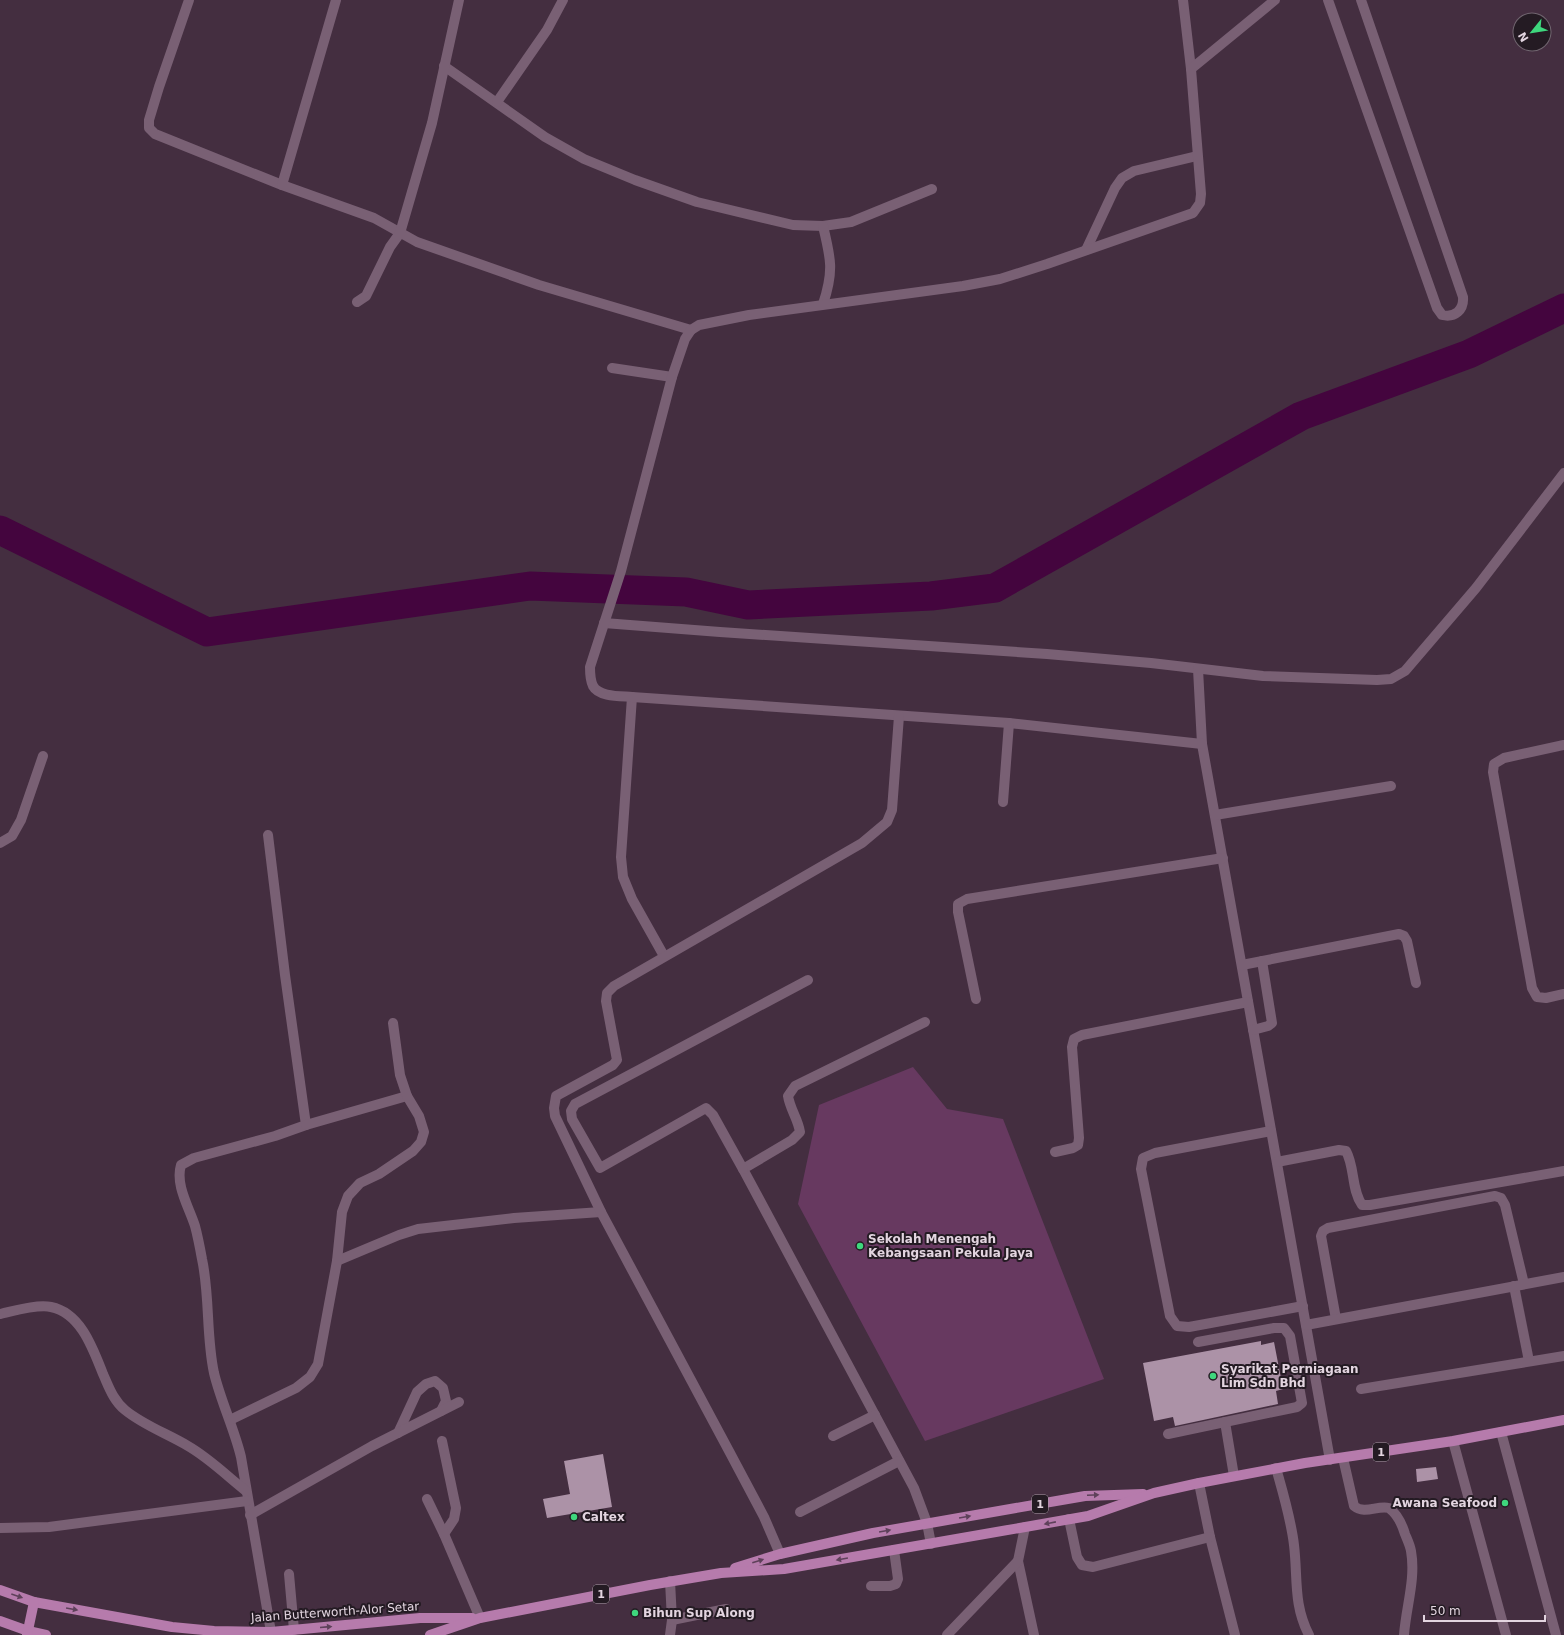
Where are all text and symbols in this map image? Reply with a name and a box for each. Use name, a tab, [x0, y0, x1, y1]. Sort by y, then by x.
north arrow	[1512, 12, 1552, 52]
text: N	[1516, 30, 1532, 44]
place label: Sekolah Menengah Kebangsaan Pekula Jaya	[868, 1232, 1033, 1260]
marker: Sekolah Menengah Kebangsaan Pekula Jaya	[855, 1241, 865, 1251]
place label: Syarikat Perniagaan Lim Sdn Bhd	[1221, 1362, 1359, 1390]
marker: Syarikat Perniagaan Lim Sdn Bhd	[1208, 1371, 1218, 1381]
road number: 1	[1373, 1443, 1389, 1461]
one-way arrow	[1087, 1492, 1099, 1499]
road number: 1	[1032, 1495, 1048, 1513]
place label: Awana Seafood	[1393, 1496, 1497, 1510]
marker: Awana Seafood	[1500, 1498, 1510, 1508]
place label: Caltex	[582, 1510, 625, 1524]
marker: Caltex	[569, 1512, 579, 1522]
one-way arrow	[959, 1514, 971, 1520]
one-way arrow	[1044, 1520, 1056, 1526]
one-way arrow	[879, 1527, 891, 1533]
one-way arrow	[836, 1556, 848, 1562]
one-way arrow	[753, 1558, 765, 1564]
road number: 1	[593, 1585, 609, 1603]
one-way arrow	[11, 1593, 23, 1599]
scale bar	[1424, 1597, 1545, 1623]
street label: Jalan Butterworth-Alor Setar	[249, 1599, 420, 1625]
text: 50 m	[1430, 1604, 1461, 1618]
one-way arrow	[66, 1606, 78, 1612]
place label: Bihun Sup Along	[643, 1606, 755, 1620]
marker: Bihun Sup Along	[630, 1608, 640, 1618]
one-way arrow	[320, 1624, 332, 1630]

